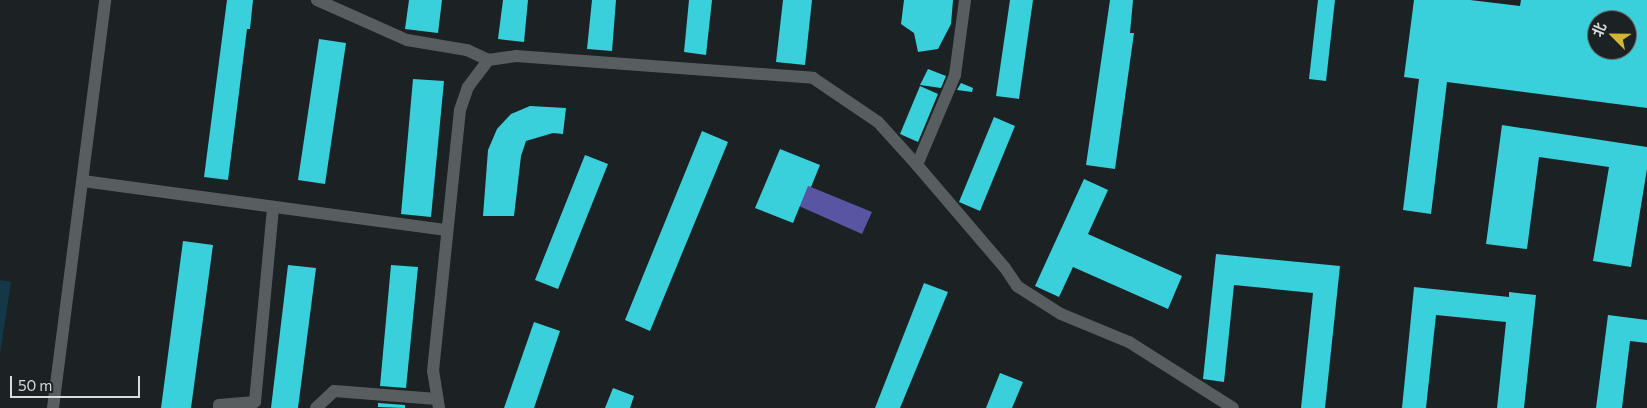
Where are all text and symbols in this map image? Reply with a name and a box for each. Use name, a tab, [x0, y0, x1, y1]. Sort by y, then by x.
north arrow	[1587, 10, 1637, 60]
text: 北	[1588, 20, 1609, 39]
scale bar	[12, 366, 142, 398]
text: 50 m	[18, 376, 52, 394]

